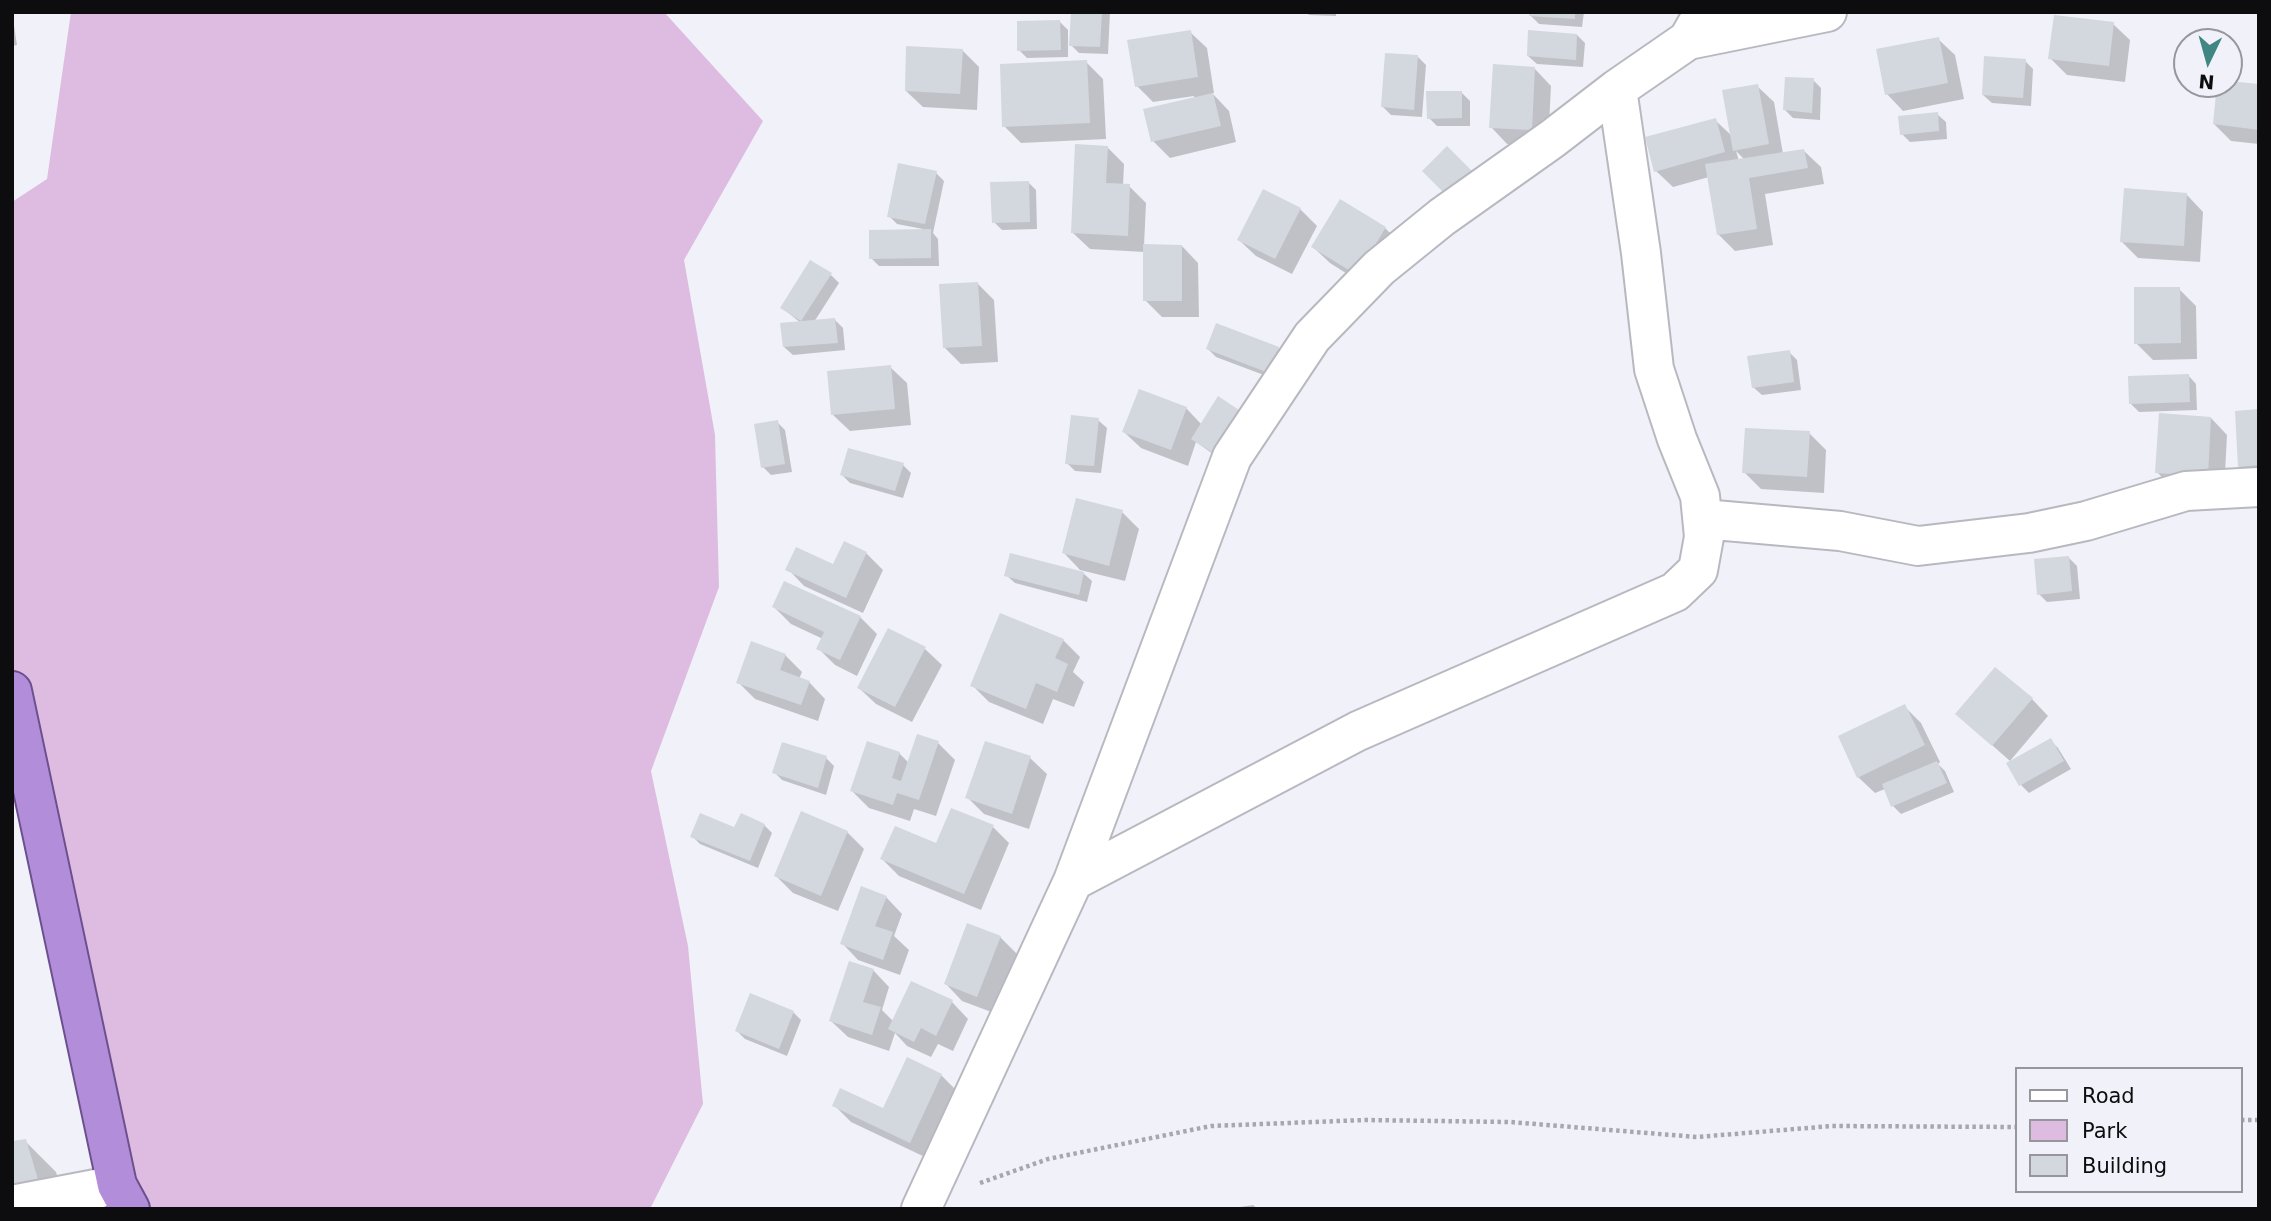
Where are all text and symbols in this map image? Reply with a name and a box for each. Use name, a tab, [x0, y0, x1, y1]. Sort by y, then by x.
north arrow	[2173, 28, 2243, 98]
text: N	[2197, 70, 2215, 94]
legend	[2016, 1067, 2243, 1193]
text: Road	[2082, 1084, 2135, 1108]
text: Park	[2082, 1119, 2127, 1143]
text: Building	[2082, 1154, 2167, 1178]

